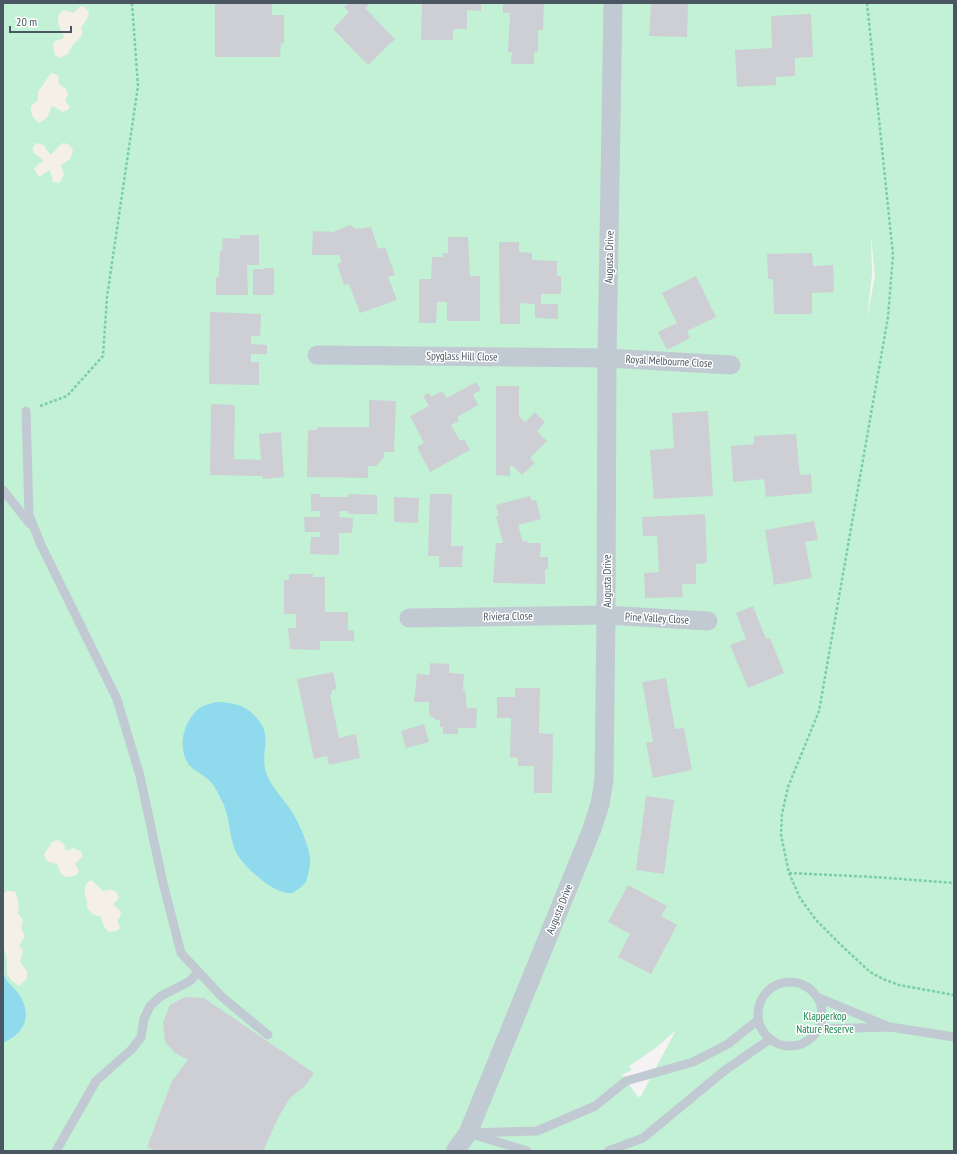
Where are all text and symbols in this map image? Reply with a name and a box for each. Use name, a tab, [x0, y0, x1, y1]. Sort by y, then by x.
scale bar	[10, 8, 71, 34]
text: 20 m	[16, 14, 37, 29]
street label: Augusta Drive	[602, 230, 616, 284]
street label: Spyglass Hill Close	[426, 348, 498, 364]
street label: Royal Melbourne Close	[625, 352, 713, 370]
street label: Augusta Drive	[600, 554, 614, 607]
street label: Riviera Close	[483, 609, 533, 623]
street label: Pine Valley Close	[625, 609, 690, 627]
street label: Augusta Drive	[543, 881, 576, 936]
park label: Klapperkop Nature Reserve	[796, 1009, 854, 1036]

